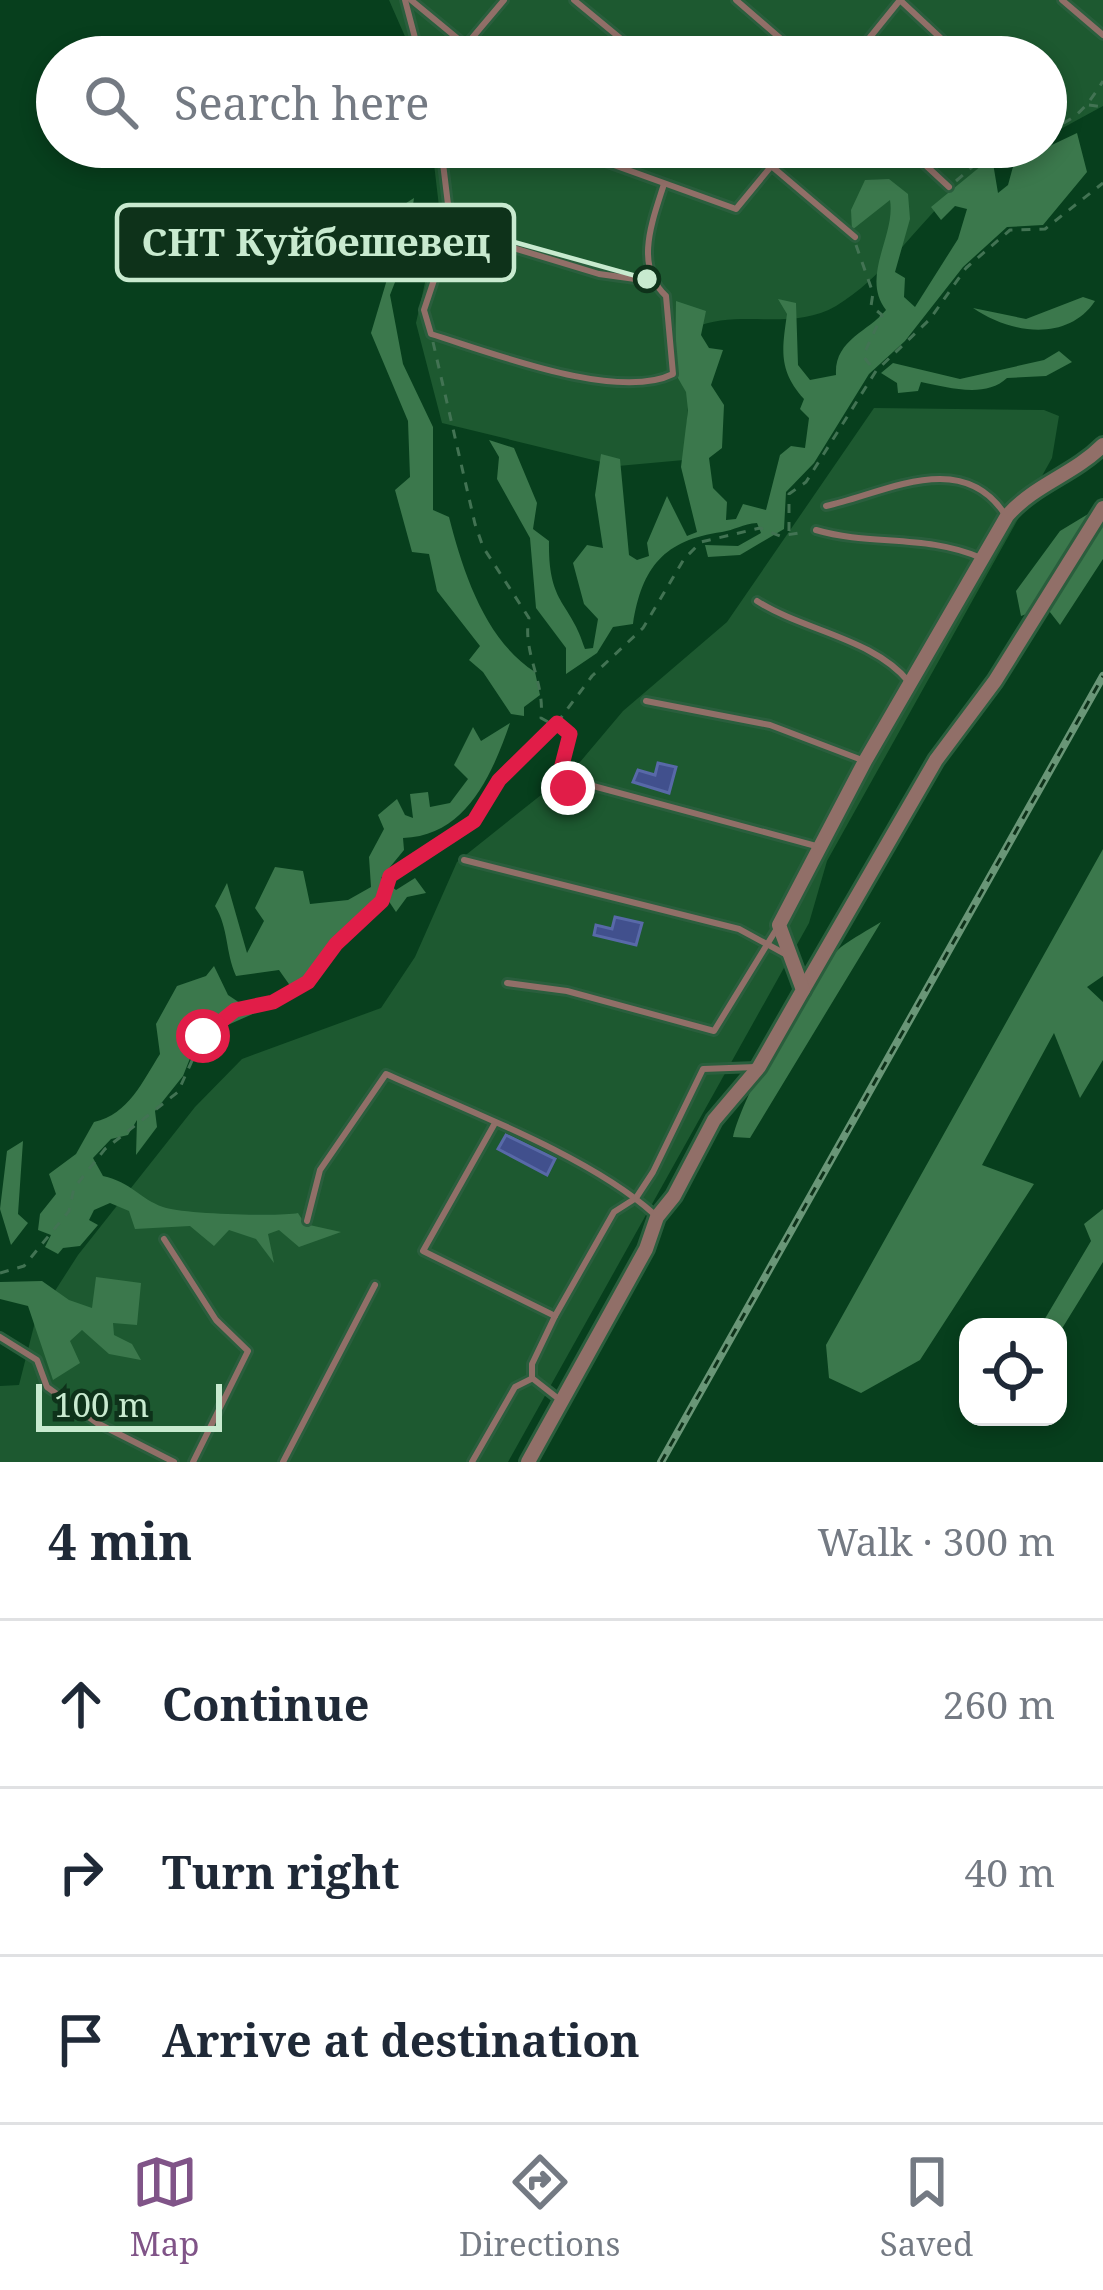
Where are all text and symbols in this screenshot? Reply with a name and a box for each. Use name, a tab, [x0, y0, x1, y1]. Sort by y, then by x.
search box	[36, 36, 1067, 168]
icon: search	[78, 69, 144, 135]
text: Search here	[174, 72, 429, 133]
callout: СНТ Куйбешевец	[117, 205, 514, 280]
text: СНТ Куйбешевец	[142, 214, 490, 267]
route end	[541, 761, 595, 815]
route start	[176, 1009, 230, 1063]
map controls	[959, 1318, 1067, 1426]
button: locate	[959, 1318, 1067, 1426]
scale bar	[36, 1378, 222, 1431]
text: 100 m	[54, 1382, 149, 1427]
text: 4 min	[48, 1505, 192, 1575]
text: Walk · 300 m	[818, 1514, 1055, 1567]
icon: ahead	[48, 1671, 114, 1737]
text: Continue	[162, 1673, 370, 1734]
text: 260 m	[943, 1677, 1055, 1730]
icon: right	[48, 1839, 114, 1905]
text: Turn right	[162, 1841, 399, 1902]
text: 40 m	[964, 1845, 1055, 1898]
icon: arrive	[48, 2007, 114, 2073]
text: Arrive at destination	[162, 2009, 640, 2070]
tab: Map	[130, 2149, 200, 2266]
tab: Directions	[459, 2149, 620, 2266]
tab: Saved	[880, 2149, 973, 2266]

